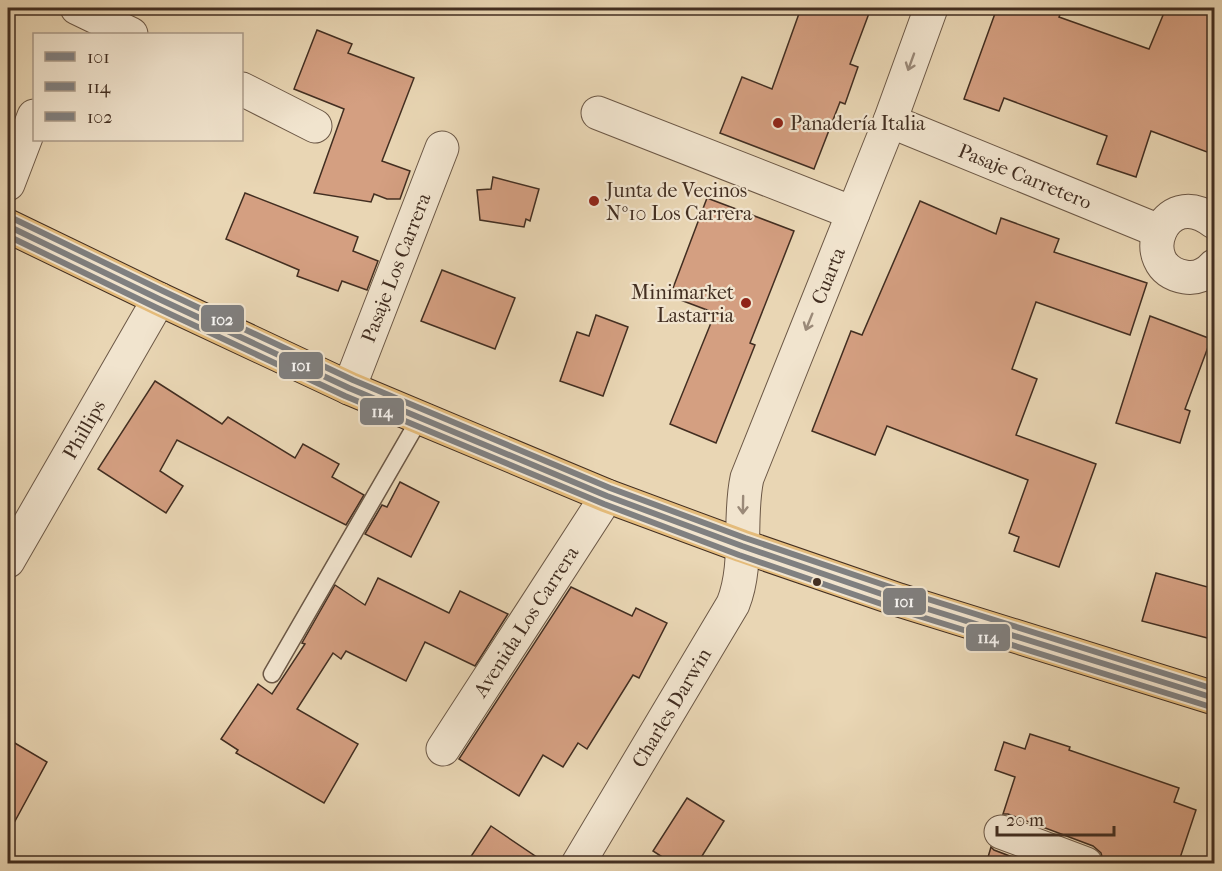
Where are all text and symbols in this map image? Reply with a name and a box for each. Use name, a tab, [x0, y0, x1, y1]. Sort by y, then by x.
legend	[33, 33, 243, 141]
text: 101	[87, 47, 110, 68]
one-way arrow	[905, 53, 916, 71]
text: 114	[87, 77, 111, 98]
text: 102	[87, 107, 113, 128]
place label: Panadería Italia	[790, 112, 926, 135]
marker: Panadería Italia	[771, 116, 785, 130]
street label: Pasaje Carretero	[955, 139, 1095, 214]
place label: Junta de Vecinos Nº10 Los Carrera	[604, 179, 753, 225]
street label: Pasaje Los Carrera	[357, 189, 436, 346]
marker: Junta de Vecinos Nº10 Los Carrera	[587, 194, 601, 208]
street label: Cuarta	[807, 243, 850, 308]
place label: Minimarket Lastarria	[631, 281, 735, 327]
marker: Minimarket Lastarria	[739, 296, 753, 310]
line badge: 102	[200, 304, 245, 333]
text: 102	[211, 310, 233, 329]
one-way arrow	[803, 312, 814, 331]
line badge: 101	[278, 351, 324, 380]
text: 101	[291, 356, 311, 375]
street label: Phillips	[58, 396, 110, 463]
line badge: 114	[359, 397, 405, 426]
text: 114	[372, 402, 394, 422]
one-way arrow	[737, 494, 749, 514]
street label: Avenida Los Carrera	[468, 541, 584, 702]
unlabelled marker	[811, 576, 823, 588]
line badge: 101	[882, 587, 927, 616]
text: 101	[894, 592, 914, 611]
line badge: 114	[965, 623, 1011, 652]
text: 114	[978, 628, 1000, 648]
street label: Charles Darwin	[627, 644, 716, 772]
scale bar	[997, 799, 1114, 837]
text: 20 m	[1006, 810, 1044, 831]

